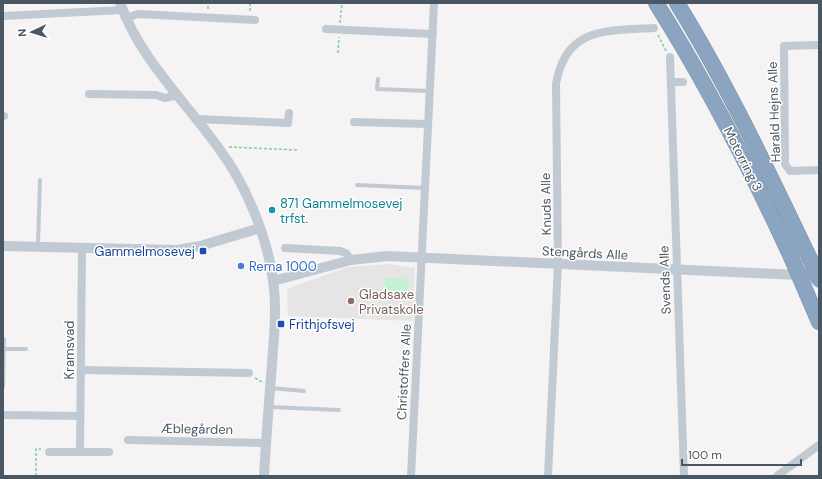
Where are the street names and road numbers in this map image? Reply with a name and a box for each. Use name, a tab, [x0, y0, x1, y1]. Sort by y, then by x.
street label: Harald Hejns Alle	[764, 61, 784, 163]
street label: Motorring 3	[720, 124, 766, 194]
street label: Knuds Alle	[537, 173, 555, 235]
street label: Stengårds Alle	[542, 242, 628, 264]
street label: Svends Alle	[655, 245, 675, 315]
street label: Kramsvad	[61, 321, 78, 379]
street label: Christoffers Alle	[393, 324, 415, 420]
street label: Æblegården	[161, 420, 233, 438]

